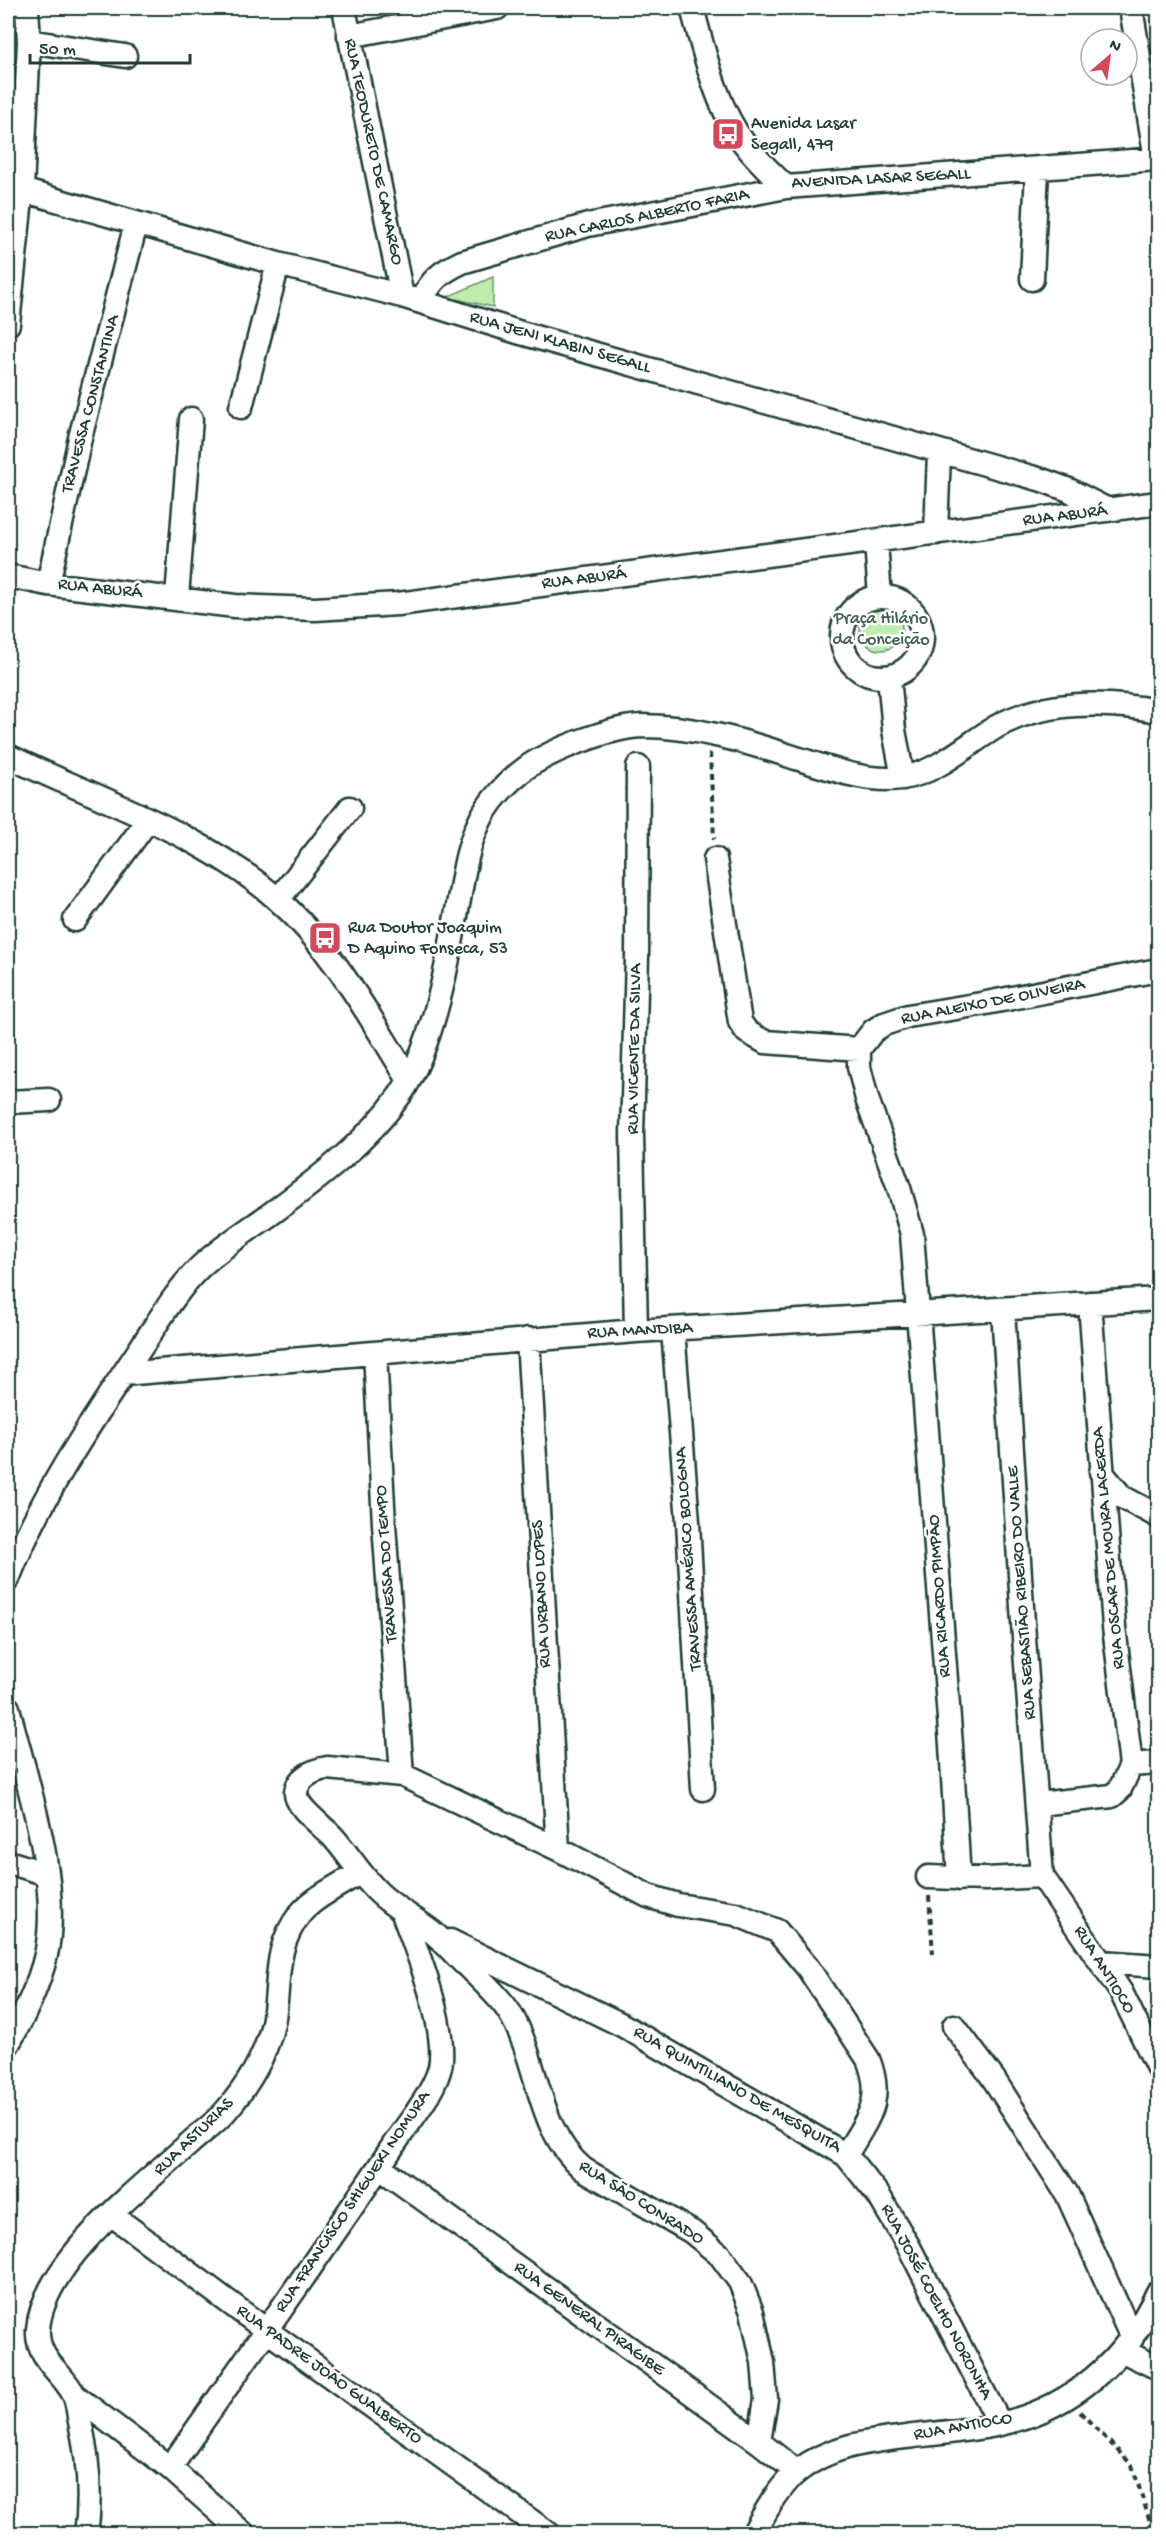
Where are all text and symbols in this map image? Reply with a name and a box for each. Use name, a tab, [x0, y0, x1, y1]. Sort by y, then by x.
scale bar	[30, 27, 190, 65]
north arrow	[1079, 27, 1139, 87]
text: N	[1105, 36, 1124, 58]
street label: RUA TEODURETO DE CAMARGO	[339, 37, 407, 267]
text: 50 m	[39, 40, 76, 61]
place label: Avenida Lasar Segall, 479	[751, 114, 857, 156]
bus stop icon: Avenida Lasar Segall, 479	[710, 116, 746, 152]
street label: AVENIDA LASAR SEGALL	[791, 164, 972, 194]
street label: RUA CARLOS ALBERTO FARIA	[543, 184, 752, 248]
street label: RUA JENI KLABIN SEGALL	[467, 307, 654, 379]
street label: TRAVESSA CONSTANTINA	[57, 311, 125, 496]
street label: RUA ABURÁ	[1021, 499, 1110, 532]
street label: RUA ABURÁ	[540, 562, 629, 595]
street label: RUA ABURÁ	[57, 573, 145, 604]
park label: Praça Hilário da Conceição	[832, 609, 930, 651]
place label: Rua Doutor Joaquim D Aquino Fonseca, 53	[347, 918, 508, 960]
bus stop icon: Rua Doutor Joaquim D Aquino Fonseca, 53	[307, 920, 343, 956]
street label: RUA VICENTE DA SILVA	[623, 962, 647, 1135]
street label: RUA ALEIXO DE OLIVEIRA	[899, 974, 1088, 1030]
street label: RUA MANDIBA	[587, 1318, 695, 1344]
street label: RUA OSCAR DE MOURA LACERDA	[1088, 1425, 1130, 1670]
street label: TRAVESSA AMÉRICO BOLOGNA	[671, 1445, 707, 1672]
street label: RUA SEBASTIÃO RIBEIRO DO VALLE	[1003, 1465, 1041, 1721]
street label: TRAVESSA DO TEMPO	[371, 1484, 403, 1645]
street label: RUA RICARDO PIMPÃO	[924, 1514, 956, 1678]
street label: RUA URBANO LOPES	[528, 1519, 556, 1669]
street label: RUA ANTIOCO	[1069, 1922, 1139, 2018]
street label: RUA QUINTILIANO DE MESQUITA	[629, 2022, 846, 2159]
street label: RUA FRANCISCO SHIGUEKI NOMURA	[271, 2086, 436, 2317]
street label: RUA ASTURIAS	[149, 2093, 239, 2181]
street label: RUA SÃO CONRADO	[574, 2156, 708, 2250]
street label: RUA JOSÉ COELHO NORONHA	[876, 2201, 997, 2404]
street label: RUA GENERAL PIRAGIBE	[509, 2257, 669, 2381]
street label: RUA PADRE JOÃO GUALBERTO	[232, 2301, 426, 2450]
street label: RUA ANTIOCO	[912, 2408, 1014, 2446]

